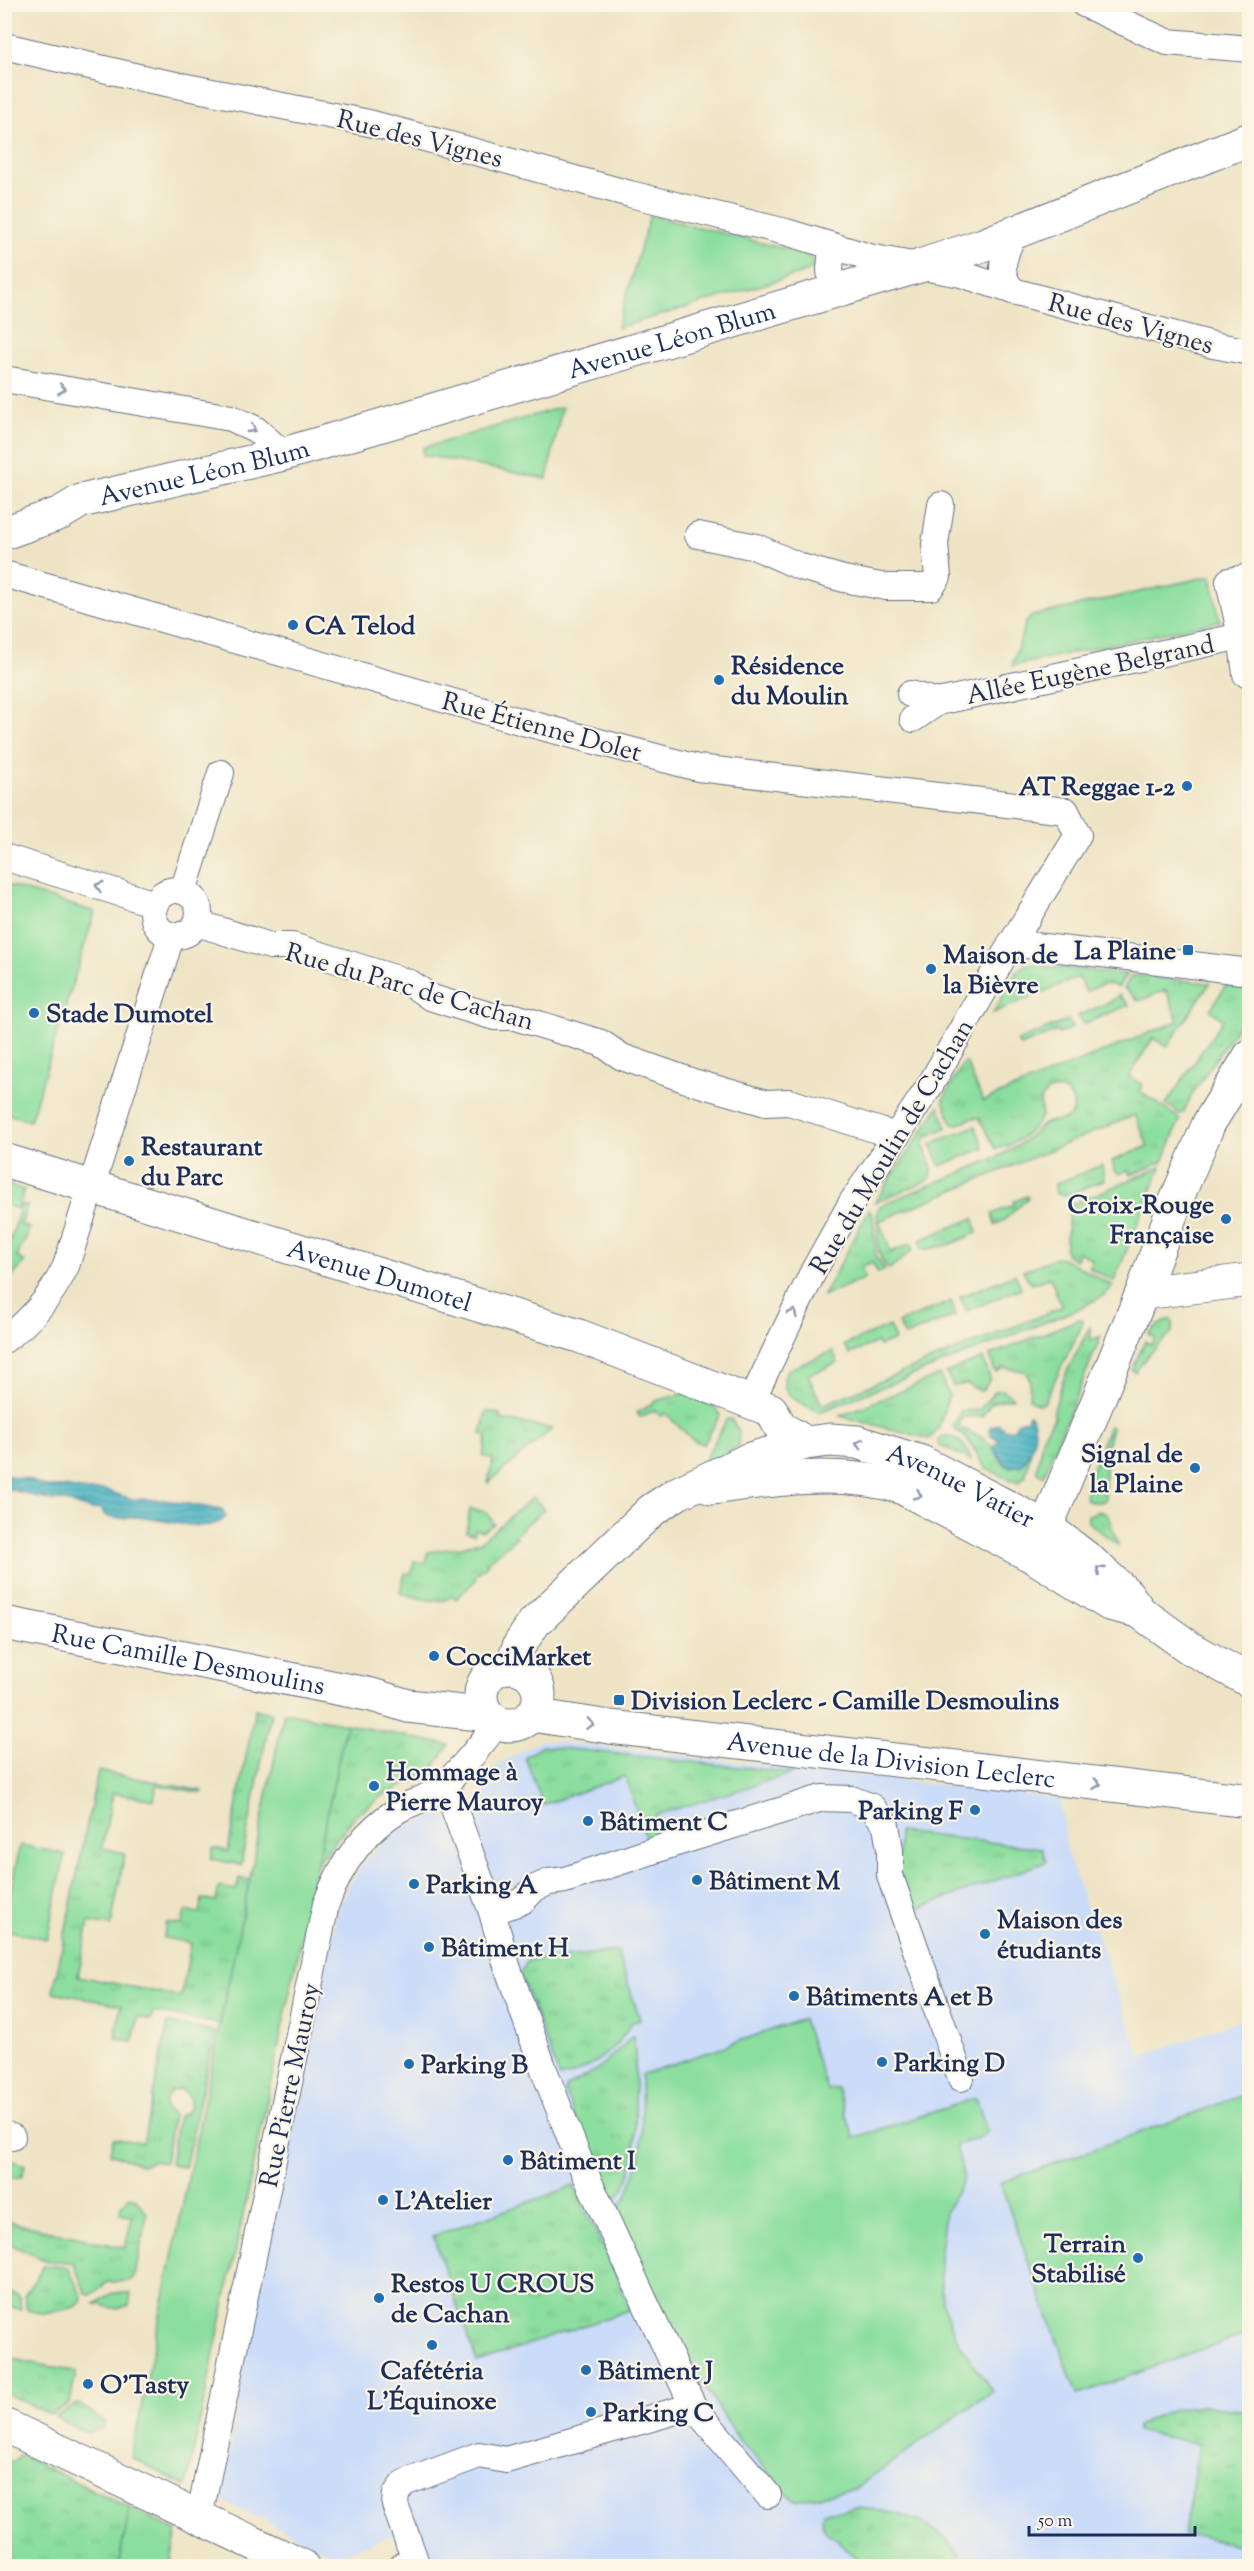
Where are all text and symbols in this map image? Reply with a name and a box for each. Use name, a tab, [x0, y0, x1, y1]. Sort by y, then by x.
street label: Rue des Vignes	[333, 102, 506, 179]
street label: Rue des Vignes	[1044, 286, 1217, 365]
street label: Avenue Léon Blum	[564, 294, 780, 390]
one-way arrow	[57, 382, 67, 395]
one-way arrow	[246, 421, 256, 433]
street label: Avenue Léon Blum	[96, 431, 314, 517]
place label: CA Telod	[305, 609, 416, 646]
marker: CA Telod	[286, 618, 300, 632]
street label: Allée Eugène Belgrand	[963, 627, 1218, 716]
place label: Résidence du Moulin	[731, 649, 849, 716]
marker: Résidence du Moulin	[712, 673, 726, 687]
street label: Rue Étienne Dolet	[437, 684, 645, 773]
place label: AT Reggae 1-2	[1018, 770, 1176, 807]
marker: AT Reggae 1-2	[1180, 779, 1194, 793]
one-way arrow	[94, 881, 105, 893]
place label: La Plaine	[1074, 934, 1176, 971]
street label: Rue du Parc de Cachan	[281, 935, 538, 1042]
place label: Maison de la Bièvre	[943, 938, 1058, 1005]
marker: La Plaine	[1181, 943, 1195, 957]
marker: Maison de la Bièvre	[924, 962, 938, 976]
place label: Stade Dumotel	[46, 997, 214, 1034]
marker: Stade Dumotel	[27, 1006, 41, 1020]
street label: Rue du Moulin de Cachan	[802, 1012, 984, 1282]
place label: Restaurant du Parc	[141, 1130, 263, 1197]
marker: Restaurant du Parc	[122, 1154, 136, 1168]
place label: Croix-Rouge Française	[1067, 1188, 1214, 1255]
marker: Croix-Rouge Française	[1219, 1212, 1233, 1226]
street label: Avenue Dumotel	[282, 1232, 476, 1323]
one-way arrow	[786, 1309, 797, 1320]
street label: Avenue Vatier	[881, 1436, 1041, 1539]
place label: Signal de la Plaine	[1081, 1437, 1183, 1504]
one-way arrow	[854, 1438, 864, 1451]
marker: Signal de la Plaine	[1188, 1461, 1202, 1475]
one-way arrow	[912, 1487, 923, 1499]
one-way arrow	[1096, 1566, 1107, 1577]
street label: Rue Camille Desmoulins	[48, 1617, 328, 1706]
place label: CocciMarket	[446, 1640, 591, 1677]
marker: CocciMarket	[427, 1649, 441, 1663]
place label: Division Leclerc - Camille Desmoulins	[631, 1684, 1059, 1721]
marker: Division Leclerc - Camille Desmoulins	[612, 1693, 626, 1707]
one-way arrow	[586, 1717, 595, 1729]
street label: Avenue de la Division Leclerc	[724, 1725, 1058, 1799]
place label: Hommage à Pierre Mauroy	[386, 1755, 544, 1822]
one-way arrow	[1092, 1777, 1101, 1789]
marker: Hommage à Pierre Mauroy	[367, 1779, 381, 1793]
place label: Parking F	[858, 1794, 964, 1831]
marker: Parking F	[968, 1803, 982, 1817]
place label: Bâtiment C	[600, 1805, 728, 1842]
marker: Bâtiment C	[581, 1814, 595, 1828]
place label: Bâtiment M	[709, 1864, 840, 1901]
place label: Parking A	[426, 1868, 538, 1905]
marker: Bâtiment M	[690, 1873, 704, 1887]
marker: Parking A	[407, 1877, 421, 1891]
place label: Maison des étudiants	[997, 1903, 1122, 1970]
marker: Maison des étudiants	[978, 1927, 992, 1941]
place label: Bâtiment H	[441, 1931, 569, 1968]
marker: Bâtiment H	[422, 1940, 436, 1954]
street label: Rue Pierre Mauroy	[252, 1980, 331, 2191]
place label: Bâtiments A et B	[806, 1980, 994, 2017]
marker: Bâtiments A et B	[787, 1989, 801, 2003]
place label: Parking D	[894, 2046, 1005, 2083]
place label: Parking B	[421, 2048, 528, 2085]
marker: Parking D	[875, 2055, 889, 2069]
marker: Parking B	[402, 2057, 416, 2071]
place label: Bâtiment I	[520, 2144, 636, 2181]
marker: Bâtiment I	[501, 2153, 515, 2167]
place label: L'Atelier	[395, 2184, 492, 2221]
marker: L'Atelier	[376, 2193, 390, 2207]
place label: Terrain Stabilisé	[1031, 2227, 1127, 2294]
marker: Terrain Stabilisé	[1131, 2251, 1145, 2265]
place label: Restos U CROUS de Cachan	[391, 2267, 595, 2334]
marker: Restos U CROUS de Cachan	[372, 2291, 386, 2305]
marker: Cafétéria L'Équinoxe	[425, 2338, 439, 2352]
place label: Cafétéria L'Équinoxe	[367, 2354, 497, 2421]
place label: Bâtiment J	[598, 2354, 713, 2391]
marker: Bâtiment J	[579, 2363, 593, 2377]
place label: O'Tasty	[100, 2368, 189, 2405]
marker: O'Tasty	[81, 2377, 95, 2391]
place label: Parking C	[603, 2396, 714, 2433]
marker: Parking C	[584, 2405, 598, 2419]
scale bar	[1029, 2499, 1196, 2537]
text: 50 m	[1037, 2509, 1073, 2535]

